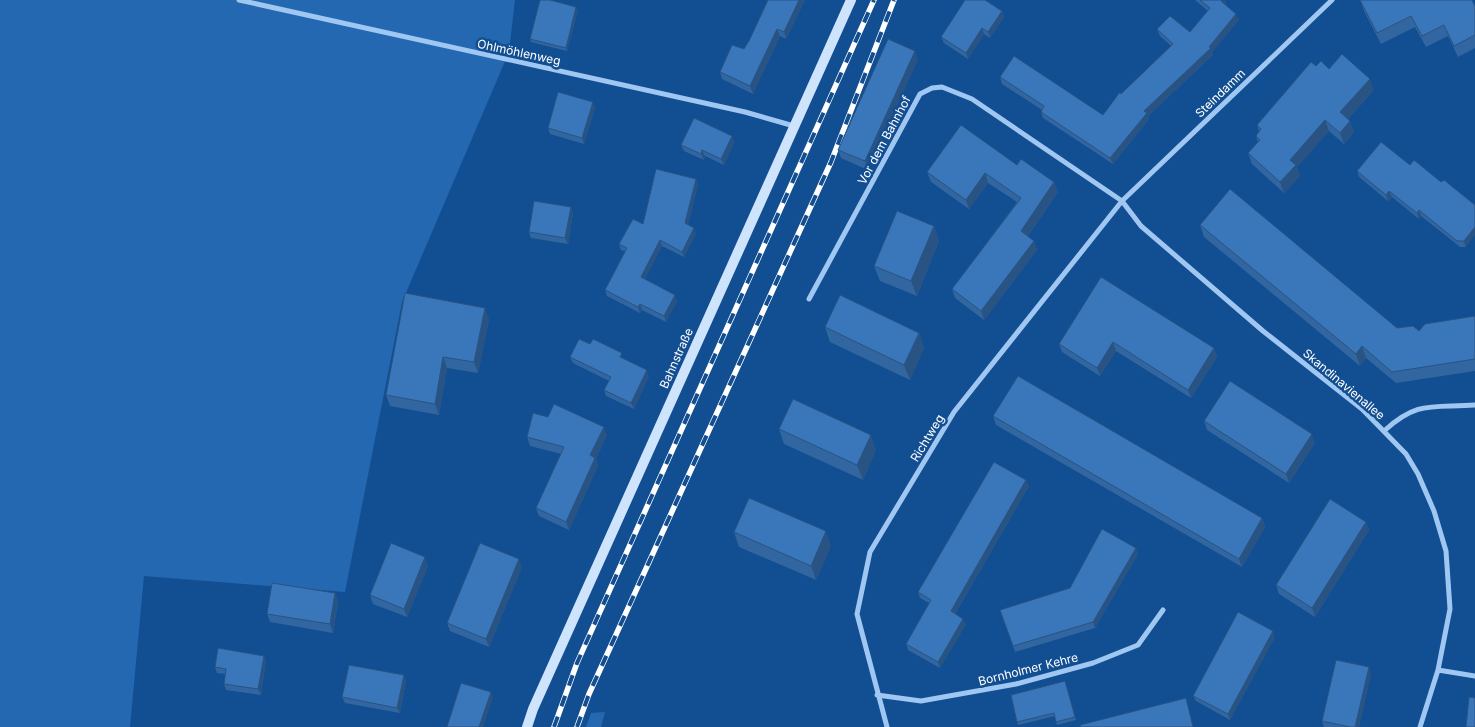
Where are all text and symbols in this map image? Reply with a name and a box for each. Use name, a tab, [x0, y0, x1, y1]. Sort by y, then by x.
street label: Ohlmöhlenweg	[476, 36, 562, 68]
street label: Steindamm	[1192, 66, 1248, 120]
street label: Vor dem Bahnhof	[854, 93, 914, 187]
street label: Bahnstraße	[656, 325, 696, 391]
street label: Skandinavienallee	[1300, 345, 1388, 423]
street label: Richtweg	[907, 412, 947, 464]
street label: Bornholmer Kehre	[976, 649, 1080, 689]

